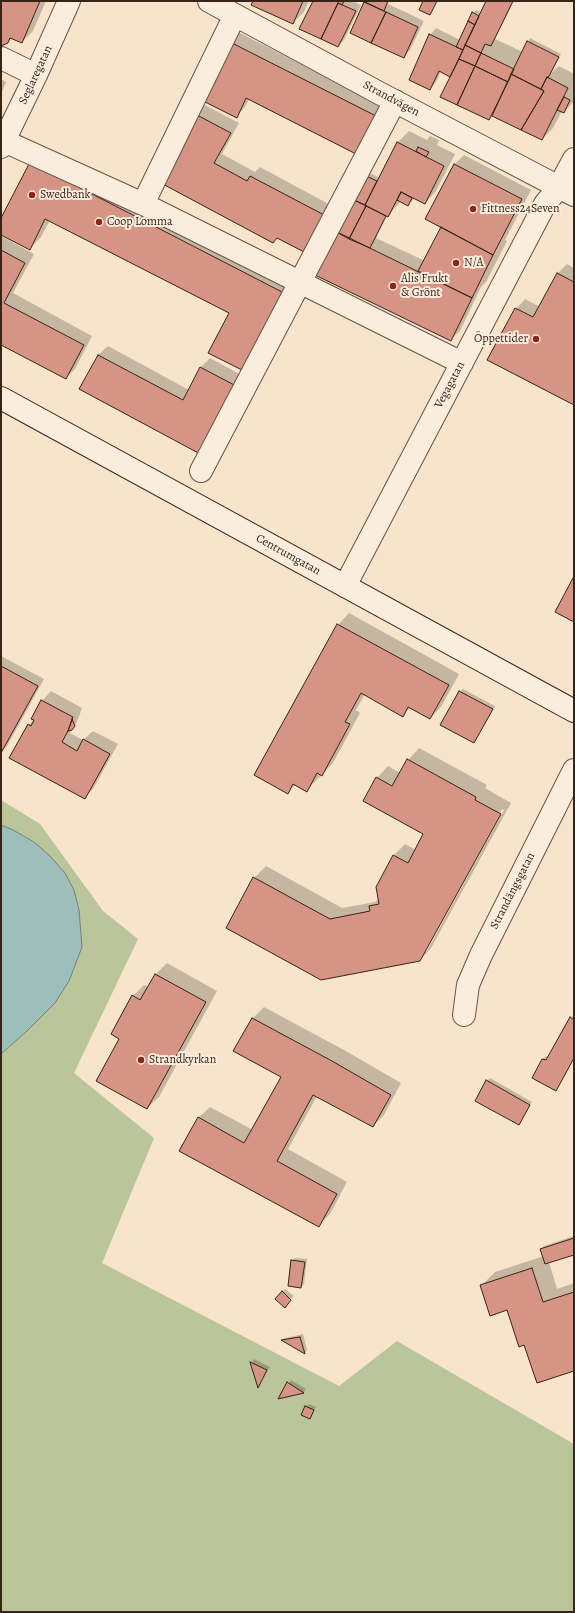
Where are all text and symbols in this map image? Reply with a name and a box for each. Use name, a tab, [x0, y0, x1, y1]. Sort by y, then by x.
street label: Seglaregatan	[16, 43, 56, 107]
street label: Strandvägen	[360, 78, 422, 120]
place label: Swedbank	[40, 188, 90, 202]
marker: Swedbank	[27, 190, 37, 200]
place label: Fittness24Seven	[481, 202, 560, 216]
marker: Fittness24Seven	[468, 204, 478, 214]
place label: Coop Lomma	[107, 215, 173, 229]
marker: Coop Lomma	[94, 217, 104, 227]
place label: N/A	[464, 256, 484, 270]
marker: N/A	[451, 258, 461, 268]
place label: Alis Frukt & Grönt	[401, 272, 448, 300]
marker: Alis Frukt & Grönt	[388, 281, 398, 291]
place label: Öppettider	[474, 332, 528, 346]
marker: Öppettider	[531, 334, 541, 344]
street label: Vegagatan	[432, 359, 468, 411]
street label: Centrumgatan	[253, 531, 323, 579]
street label: Strandängsgatan	[488, 850, 538, 932]
place label: Strandkyrkan	[149, 1053, 216, 1067]
marker: Strandkyrkan	[136, 1055, 146, 1065]

